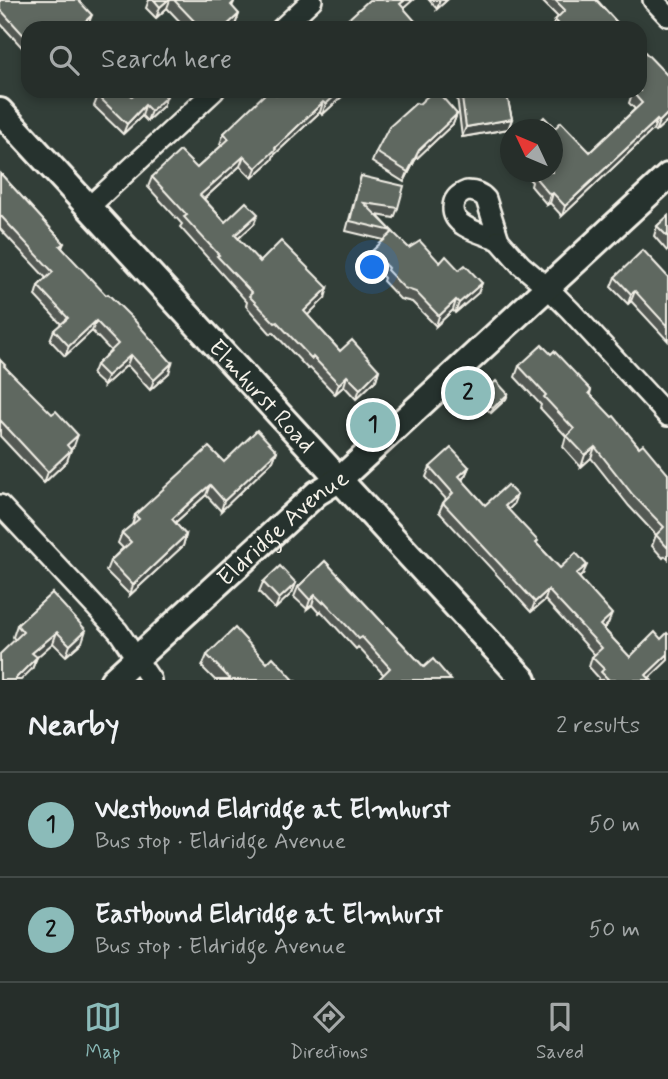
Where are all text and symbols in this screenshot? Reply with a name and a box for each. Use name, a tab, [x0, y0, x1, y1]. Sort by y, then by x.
search box	[21, 21, 647, 98]
icon: search	[45, 41, 83, 79]
text: Search here	[101, 43, 232, 77]
north arrow	[500, 119, 563, 182]
your location	[355, 250, 389, 284]
street label: Elmhurst Road	[201, 333, 321, 460]
pin: 2	[445, 367, 491, 419]
pin: 1	[350, 399, 396, 451]
street label: Eldridge Avenue	[211, 464, 356, 594]
text: Nearby	[28, 706, 119, 745]
text: 2 results	[556, 711, 640, 741]
text: Westbound Eldridge at Elmhurst	[95, 793, 450, 827]
text: 1	[46, 810, 56, 840]
text: 50 m	[589, 810, 640, 840]
text: Bus stop · Eldridge Avenue	[95, 827, 346, 857]
text: Eastbound Eldridge at Elmhurst	[95, 898, 443, 932]
text: 2	[45, 915, 57, 945]
text: 50 m	[589, 915, 640, 945]
text: Bus stop · Eldridge Avenue	[95, 932, 346, 962]
tab: Map	[84, 998, 122, 1065]
tab: Directions	[290, 998, 368, 1065]
tab: Saved	[536, 998, 584, 1065]

